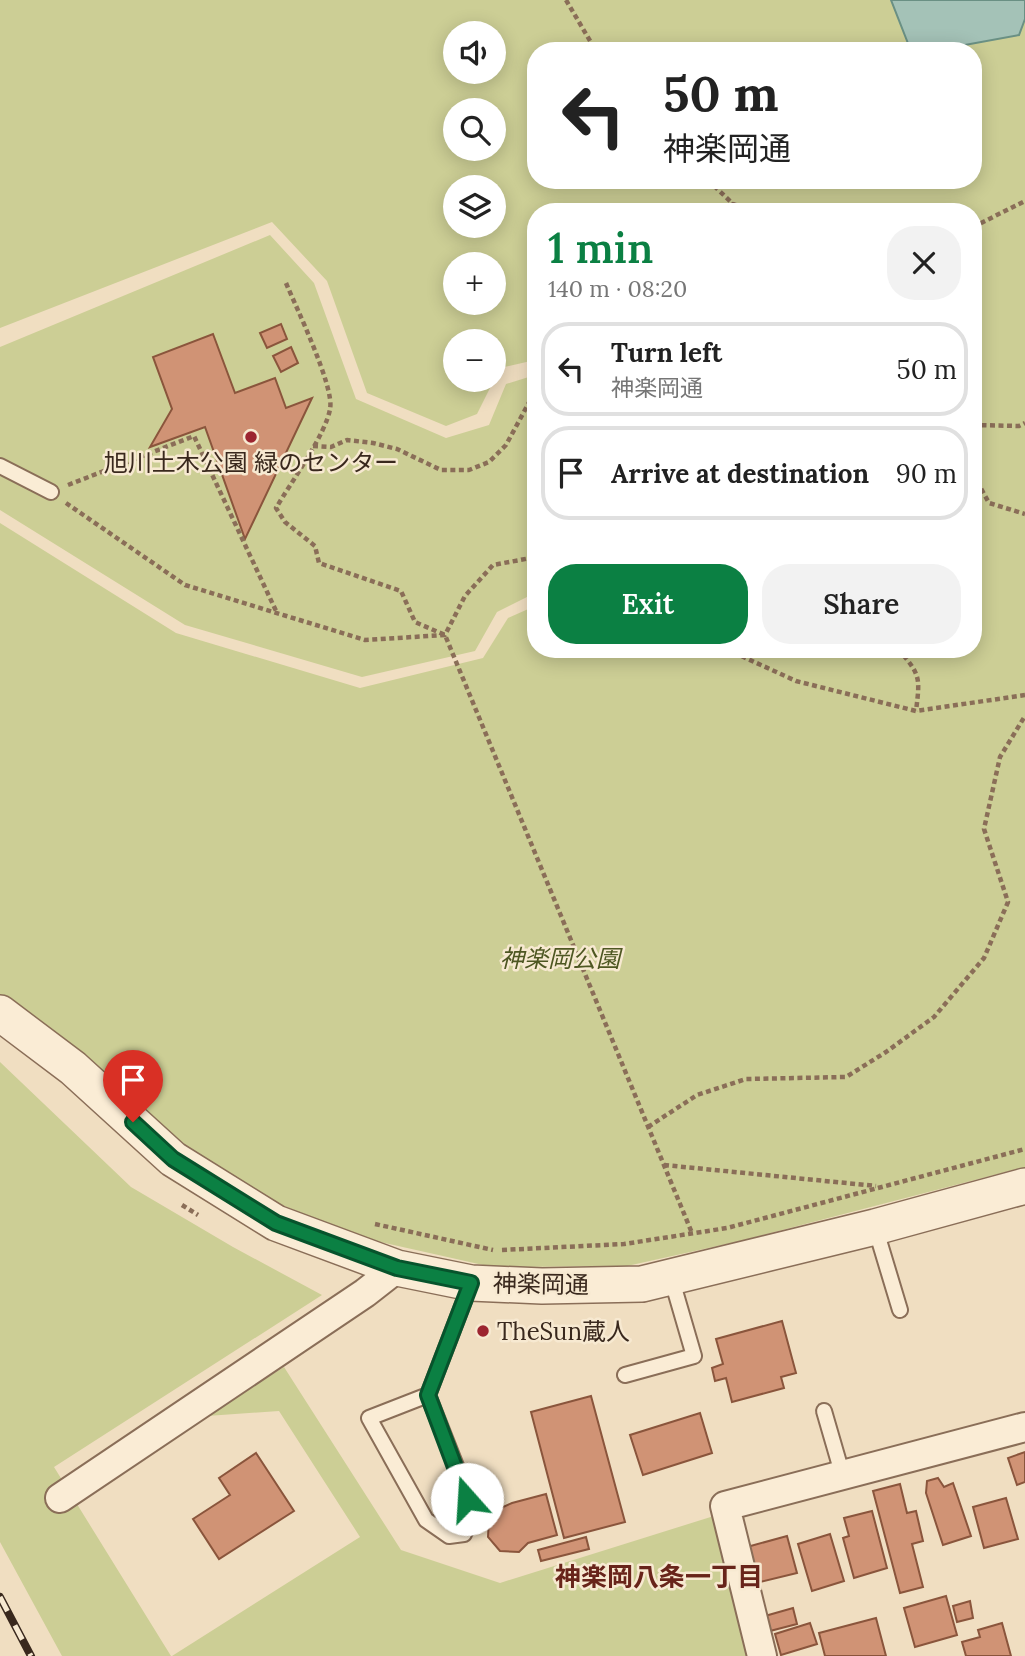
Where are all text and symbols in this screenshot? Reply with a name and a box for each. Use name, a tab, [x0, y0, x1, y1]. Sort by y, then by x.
map controls	[443, 21, 506, 392]
button: sound	[443, 21, 506, 84]
text: 50 m	[663, 62, 779, 124]
icon: left	[548, 70, 639, 161]
button: search	[443, 98, 506, 161]
text: 神楽岡通	[663, 128, 791, 169]
button: layers	[443, 175, 506, 238]
text: 1 min	[548, 221, 653, 275]
button: close	[887, 226, 961, 300]
button: +	[443, 252, 506, 315]
text: 140 m · 08:20	[548, 274, 687, 303]
button: −	[443, 329, 506, 392]
text: Turn left	[611, 336, 722, 369]
icon: left	[552, 350, 590, 388]
text: 50 m	[897, 353, 957, 386]
text: 神楽岡通	[611, 373, 703, 402]
marker: 旭川土木公園 緑のセンター	[243, 429, 259, 445]
place label: 旭川土木公園 緑のセンター	[104, 447, 398, 478]
icon: arrive	[552, 454, 590, 492]
text: Arrive at destination	[611, 457, 869, 490]
text: 90 m	[896, 457, 957, 490]
button: Exit	[548, 564, 748, 644]
button: Share	[762, 564, 961, 644]
park label: 神楽岡公園	[500, 943, 623, 974]
pin	[103, 1050, 163, 1122]
icon: arrive	[114, 1061, 152, 1099]
street label: 神楽岡通	[493, 1268, 589, 1300]
place label: TheSun蔵人	[497, 1316, 630, 1347]
marker: TheSun蔵人	[475, 1323, 491, 1339]
position arrow	[430, 1462, 504, 1536]
district label: 神楽岡八条一丁目	[555, 1560, 763, 1593]

